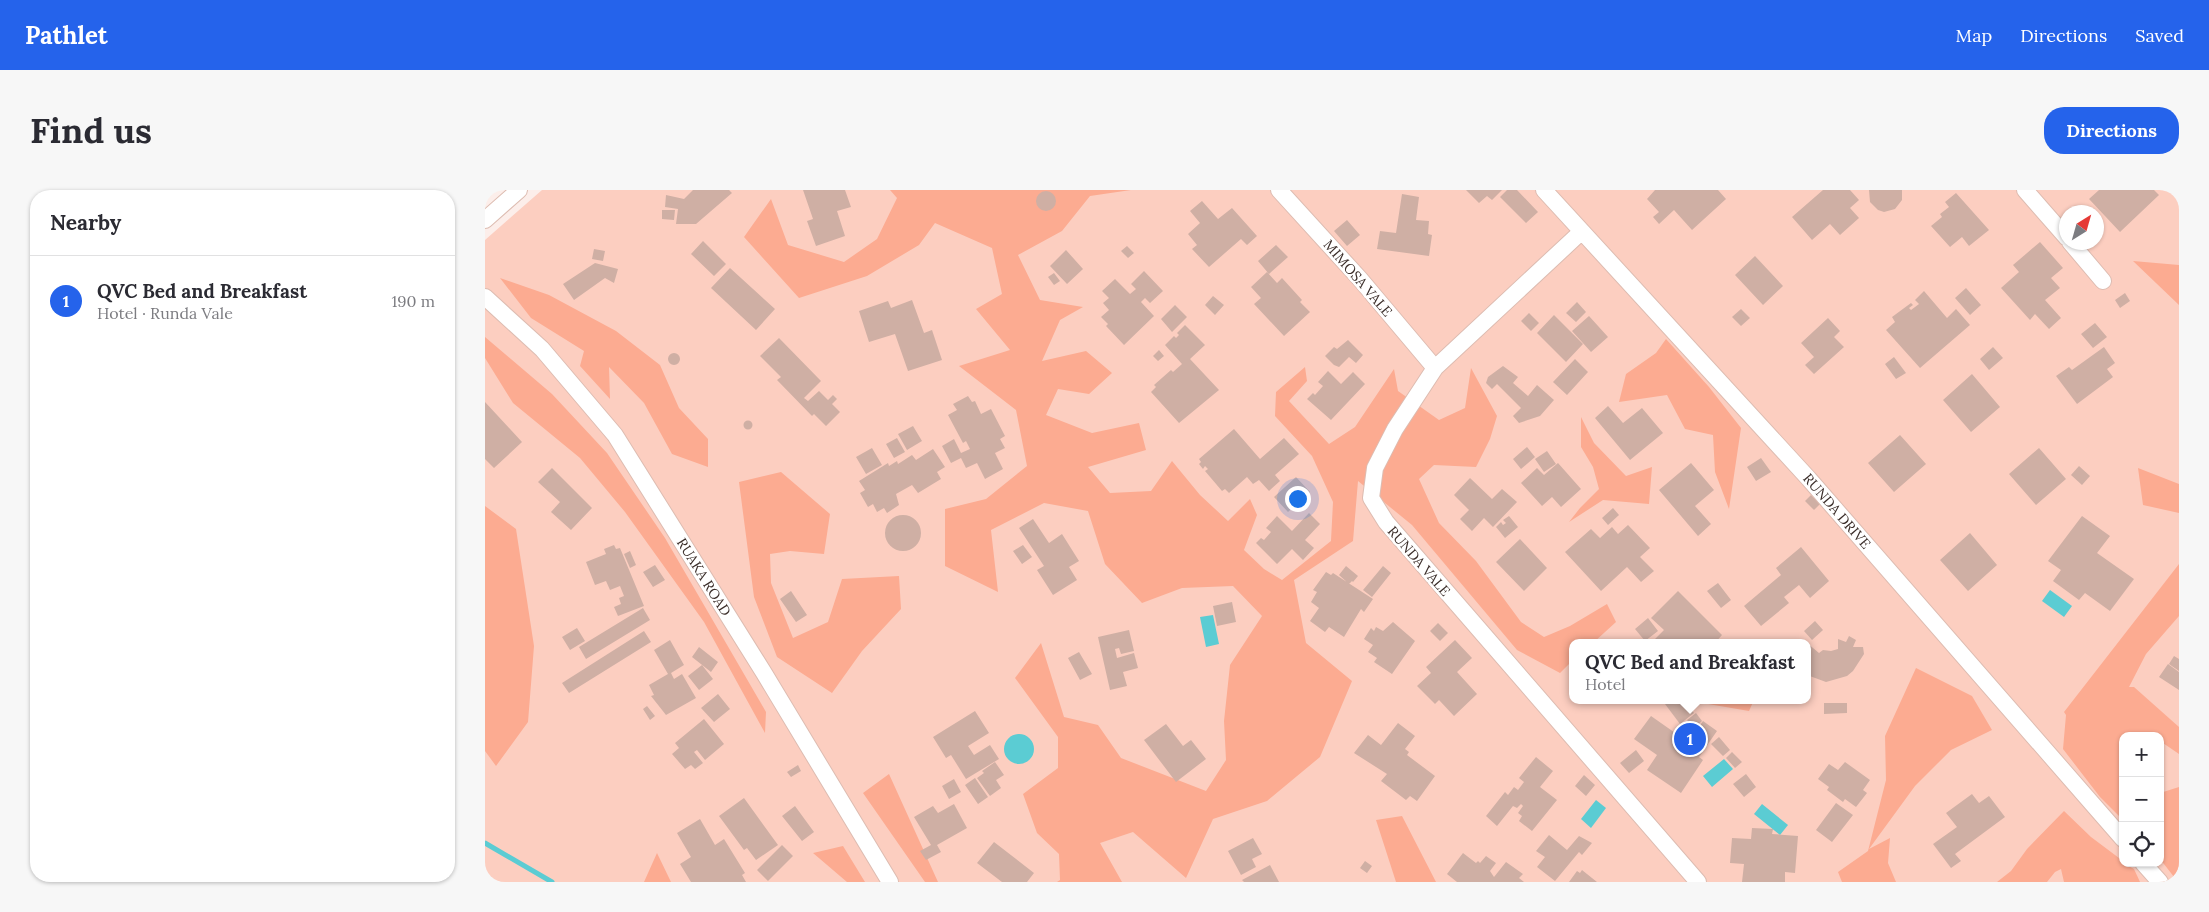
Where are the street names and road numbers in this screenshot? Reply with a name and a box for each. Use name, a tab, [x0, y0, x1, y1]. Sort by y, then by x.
street label: MIMOSA VALE	[1320, 236, 1396, 320]
street label: RUNDA DRIVE	[1799, 470, 1875, 553]
street label: RUNDA VALE	[1384, 522, 1454, 600]
street label: RUAKA ROAD	[673, 535, 735, 619]

